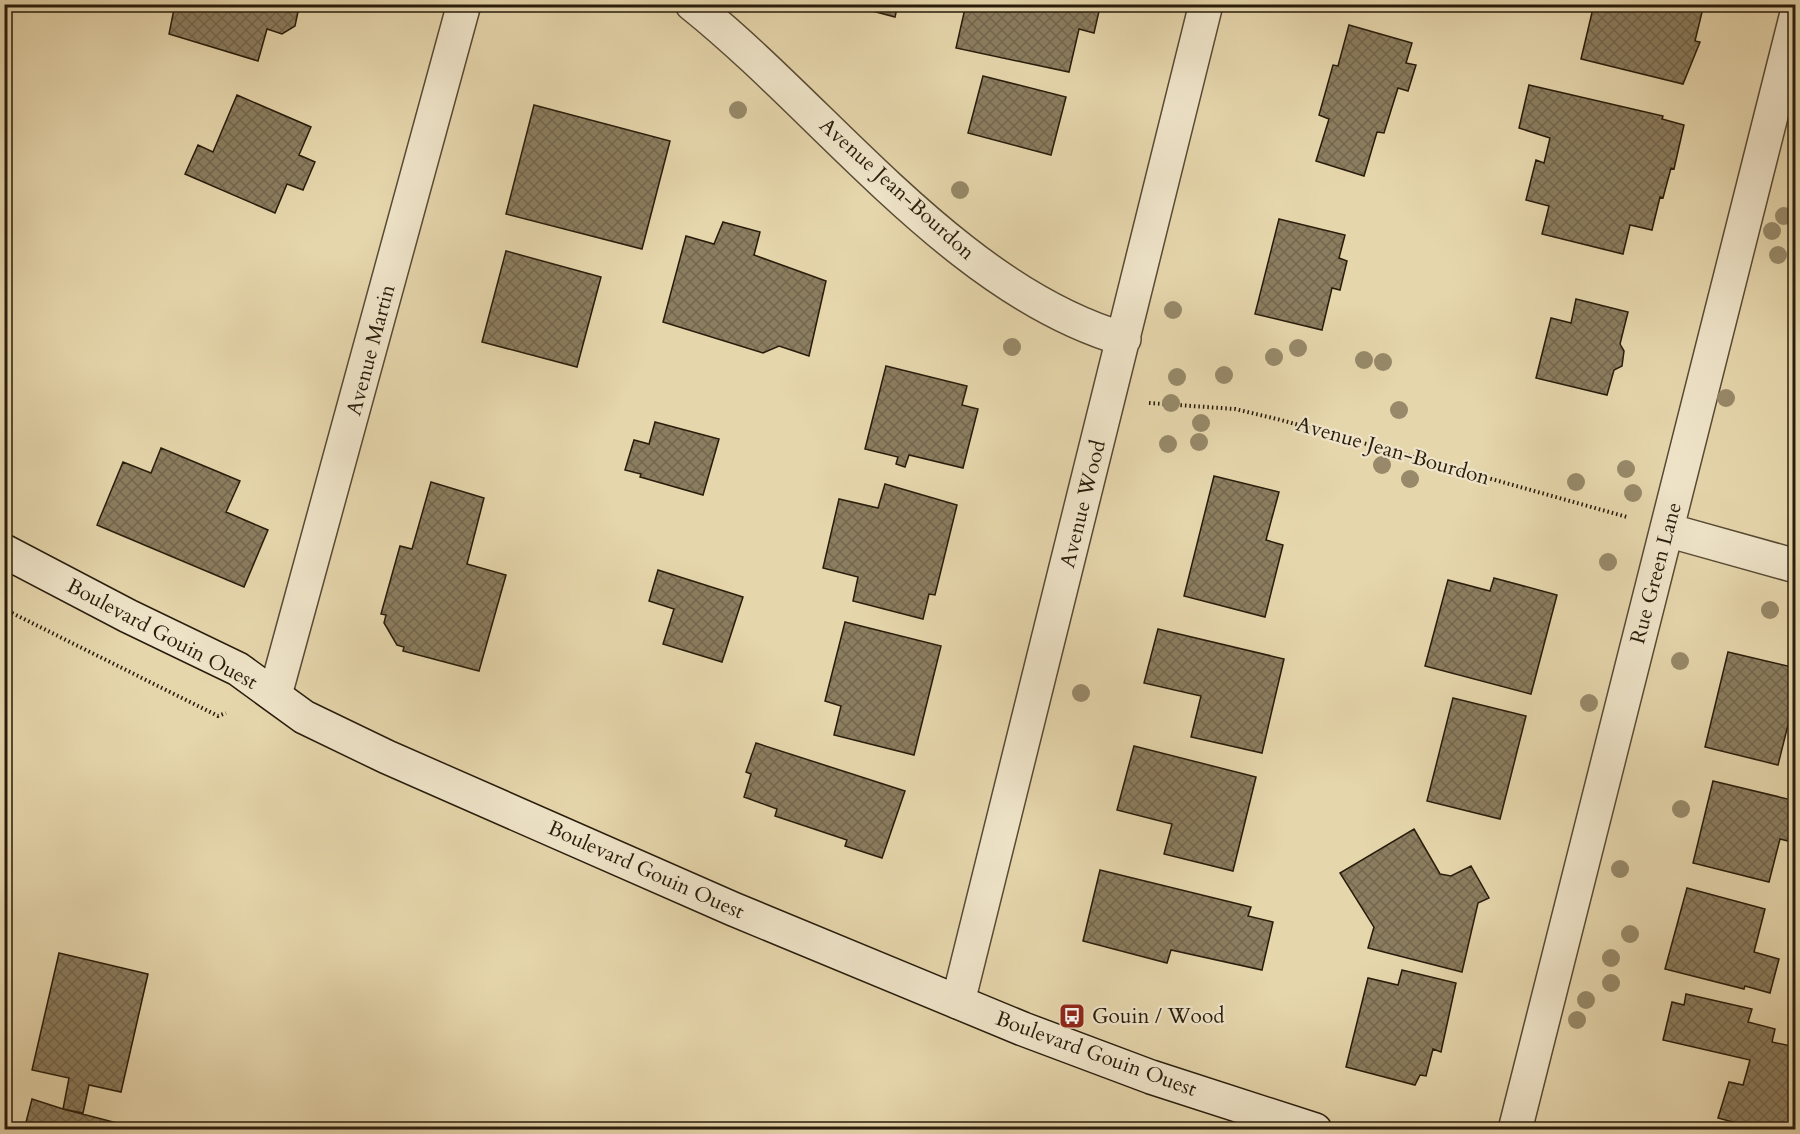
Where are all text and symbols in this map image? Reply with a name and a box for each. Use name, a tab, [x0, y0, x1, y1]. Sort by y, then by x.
street label: Avenue Jean-Bourdon	[813, 111, 981, 267]
street label: Avenue Martin	[340, 281, 402, 419]
street label: Avenue Jean-Bourdon	[1293, 409, 1493, 493]
street label: Avenue Wood	[1053, 437, 1113, 571]
street label: Rue Green Lane	[1623, 499, 1689, 647]
street label: Boulevard Gouin Ouest	[62, 571, 263, 697]
street label: Boulevard Gouin Ouest	[543, 814, 749, 927]
bus stop icon: Gouin / Wood	[1057, 1001, 1087, 1031]
place label: Gouin / Wood	[1092, 1002, 1225, 1031]
street label: Boulevard Gouin Ouest	[991, 1004, 1201, 1104]

